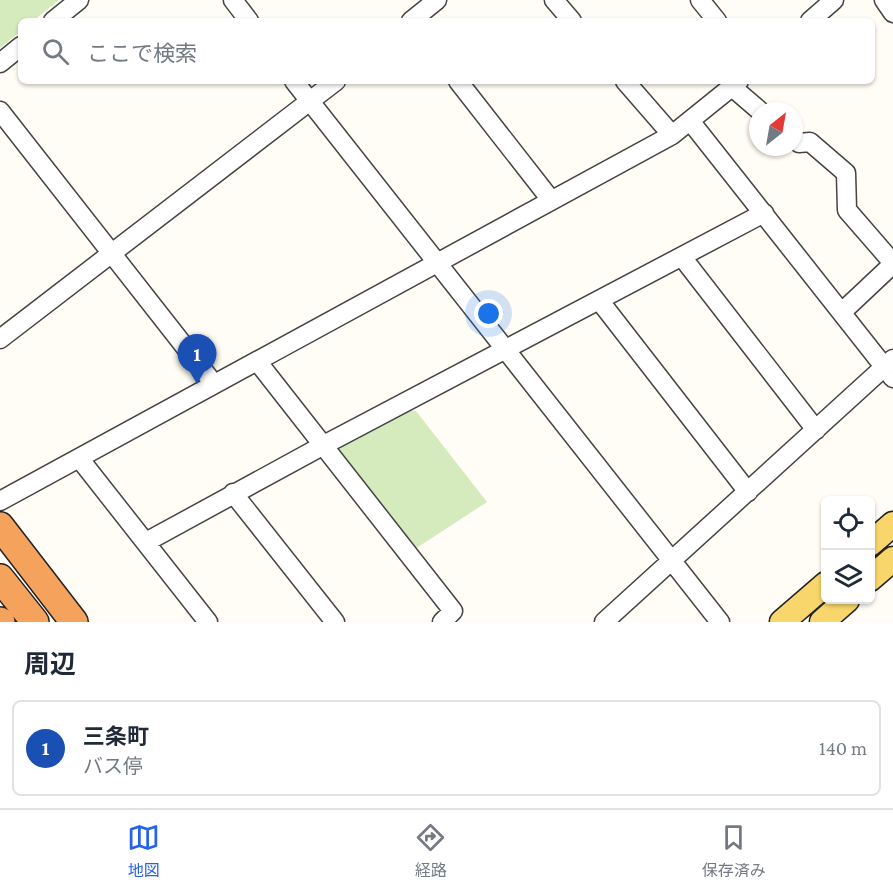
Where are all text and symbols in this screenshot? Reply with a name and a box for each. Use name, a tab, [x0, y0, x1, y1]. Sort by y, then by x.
search box	[18, 18, 875, 84]
icon: search	[39, 35, 72, 68]
text: ここで検索	[87, 41, 197, 66]
north arrow	[749, 102, 803, 156]
your location	[474, 299, 503, 328]
pin: 1	[178, 334, 216, 384]
map controls	[821, 496, 875, 604]
button: locate	[821, 496, 875, 550]
button: layers	[821, 550, 875, 604]
text: 周辺	[24, 650, 76, 679]
text: 三条町	[83, 724, 149, 749]
text: 1	[42, 737, 49, 759]
text: 140 m	[819, 737, 867, 759]
text: バス停	[83, 755, 143, 777]
tab: 地図	[127, 821, 160, 881]
tab: 経路	[414, 821, 447, 881]
tab: 保存済み	[702, 821, 766, 881]

